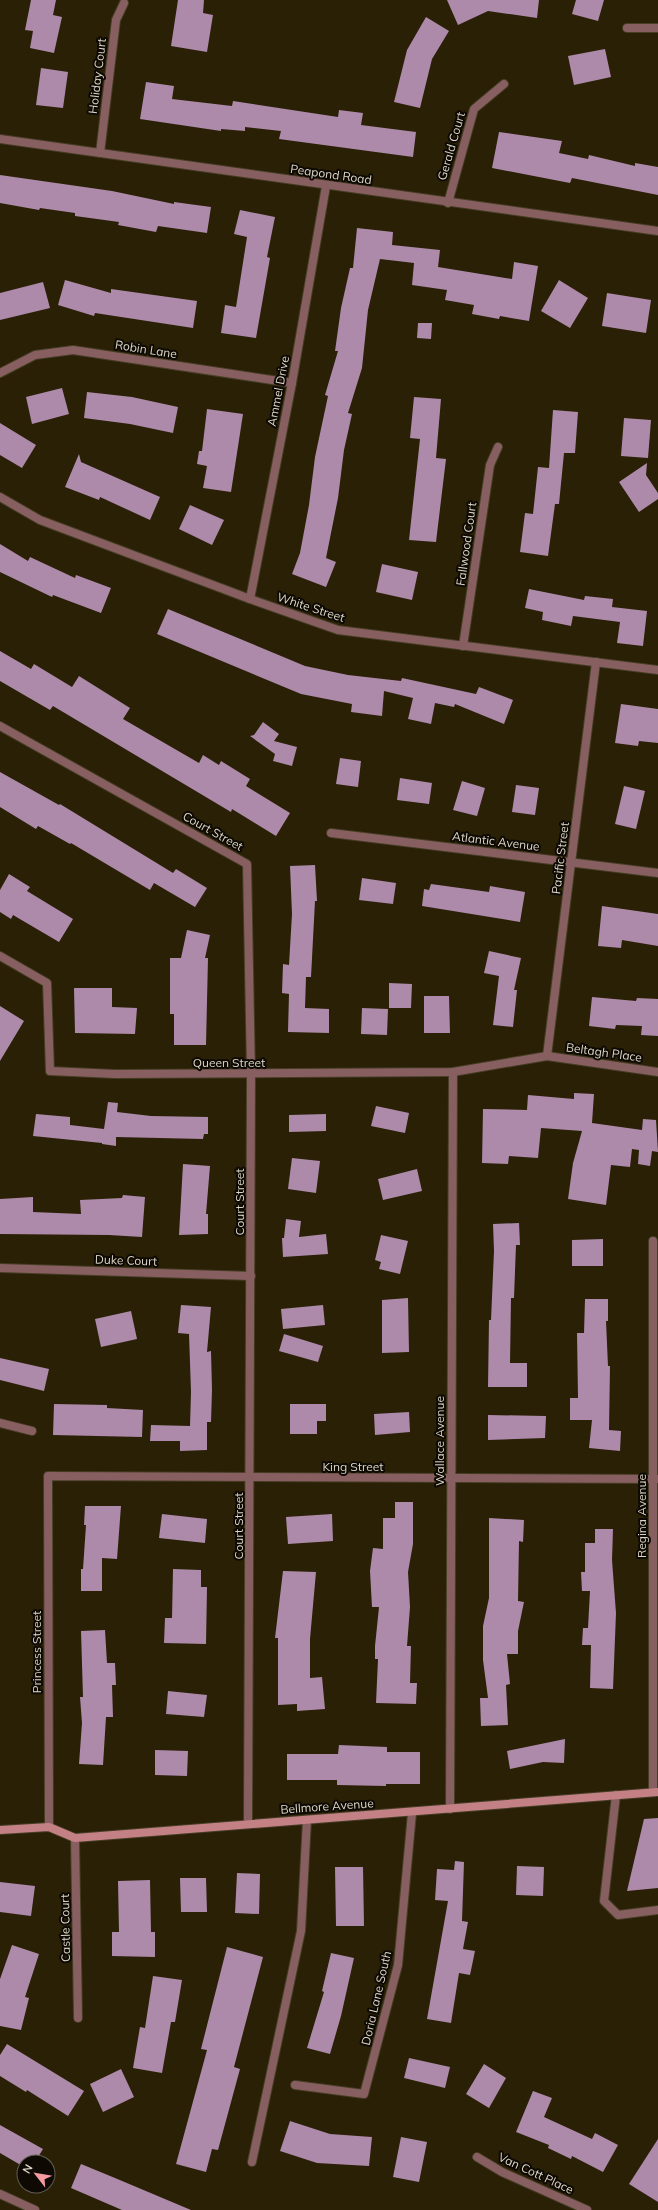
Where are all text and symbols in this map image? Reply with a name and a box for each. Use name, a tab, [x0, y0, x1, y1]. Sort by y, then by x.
street label: Holiday Court	[85, 37, 109, 115]
street label: Gerald Court	[434, 110, 468, 182]
street label: Peapond Road	[289, 161, 373, 187]
street label: Robin Lane	[114, 337, 178, 361]
street label: Ammel Drive	[264, 355, 292, 427]
street label: Fallwood Court	[453, 501, 479, 587]
street label: White Street	[275, 589, 347, 625]
street label: Court Street	[180, 808, 246, 854]
street label: Pacific Street	[548, 821, 572, 895]
street label: Atlantic Avenue	[451, 828, 541, 854]
street label: Beltagh Place	[565, 1039, 643, 1065]
street label: Queen Street	[193, 1055, 265, 1070]
street label: Court Street	[232, 1169, 247, 1235]
street label: Duke Court	[95, 1251, 157, 1269]
street label: Wallace Avenue	[432, 1396, 447, 1486]
street label: King Street	[322, 1459, 384, 1474]
street label: Regina Avenue	[634, 1474, 649, 1558]
street label: Court Street	[231, 1493, 246, 1559]
street label: Princess Street	[29, 1611, 44, 1693]
street label: Bellmore Avenue	[280, 1795, 374, 1817]
street label: Castle Court	[57, 1894, 73, 1962]
street label: Doria Lane South	[358, 1949, 394, 2047]
street label: Van Cott Place	[496, 2149, 576, 2197]
north arrow	[16, 2154, 56, 2194]
text: N	[19, 2162, 36, 2176]

